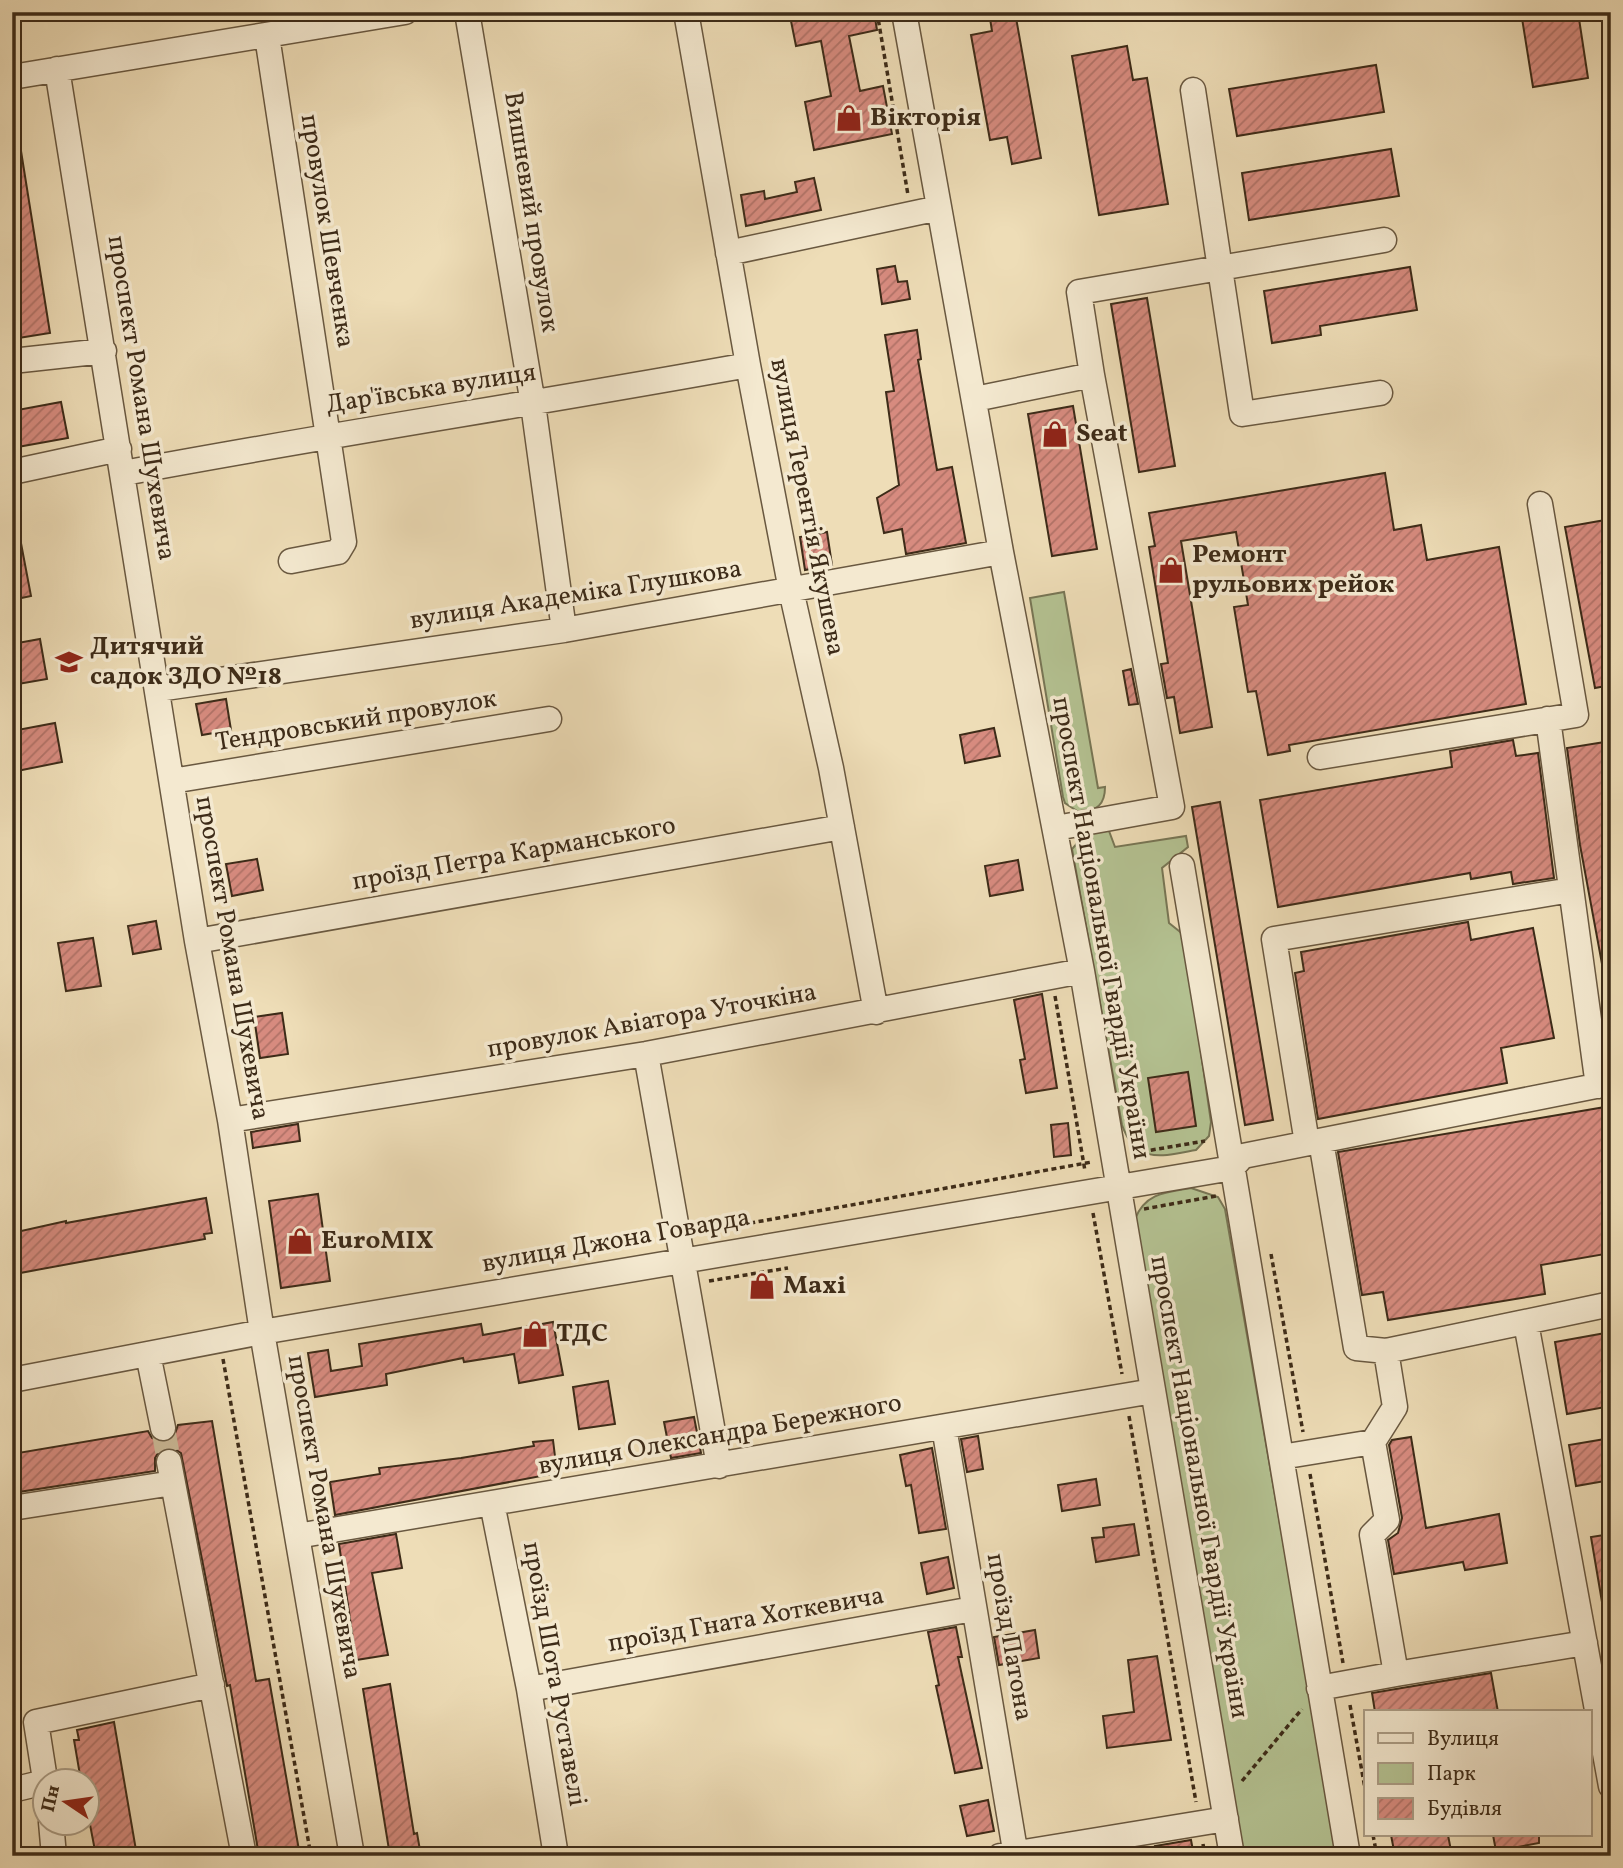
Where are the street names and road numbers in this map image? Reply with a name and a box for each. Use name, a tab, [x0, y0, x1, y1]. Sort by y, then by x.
street label: Вишневий провулок	[494, 89, 568, 335]
street label: провулок Шевченка	[291, 111, 363, 351]
street label: проспект Романа Шухевича	[98, 233, 184, 563]
street label: Дар'ївська вулиця	[323, 355, 539, 423]
street label: вулиця Терентія Якушева	[760, 355, 854, 659]
street label: вулиця Академіка Глушкова	[407, 551, 745, 639]
street label: Тендровський провулок	[213, 681, 499, 761]
street label: проспект Національної Гвардії України	[1043, 694, 1159, 1162]
street label: проспект Романа Шухевича	[186, 793, 278, 1123]
street label: проїзд Петра Карманського	[349, 808, 679, 900]
street label: провулок Авіатора Уточкіна	[484, 974, 820, 1068]
street label: вулиця Джона Говарда	[479, 1200, 753, 1282]
street label: проспект Національної Гвардії України	[1141, 1253, 1257, 1721]
street label: проспект Романа Шухевича	[278, 1352, 370, 1682]
street label: вулиця Олександра Бережного	[536, 1385, 904, 1485]
street label: проїзд Шота Руставелі	[513, 1539, 595, 1809]
street label: проїзд Патона	[977, 1550, 1041, 1724]
street label: проїзд Гната Хоткевича	[605, 1578, 887, 1662]

